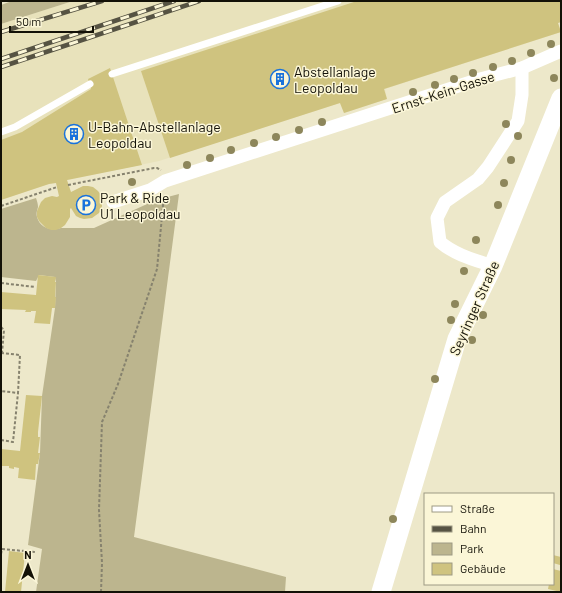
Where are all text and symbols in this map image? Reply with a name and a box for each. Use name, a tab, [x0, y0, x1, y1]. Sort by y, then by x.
scale bar	[10, 8, 93, 34]
text: 50 m	[16, 14, 41, 28]
place label: Abstellanlage Leopoldau	[294, 63, 376, 96]
street label: Ernst-Kein-Gasse	[390, 67, 496, 117]
building icon: Abstellanlage Leopoldau	[269, 68, 291, 90]
place label: U-Bahn-Abstellanlage Leopoldau	[88, 118, 221, 151]
building icon: U-Bahn-Abstellanlage Leopoldau	[63, 123, 85, 145]
place label: Park & Ride U1 Leopoldau	[100, 189, 181, 222]
parking icon: Park & Ride U1 Leopoldau	[75, 194, 97, 216]
street label: Seyringer Straße	[446, 258, 502, 358]
legend	[424, 493, 554, 585]
text: Straße	[460, 501, 495, 515]
text: Bahn	[460, 521, 487, 535]
text: Park	[460, 541, 484, 555]
north arrow	[8, 545, 48, 585]
text: N	[24, 548, 32, 561]
text: Gebäude	[460, 561, 506, 575]

